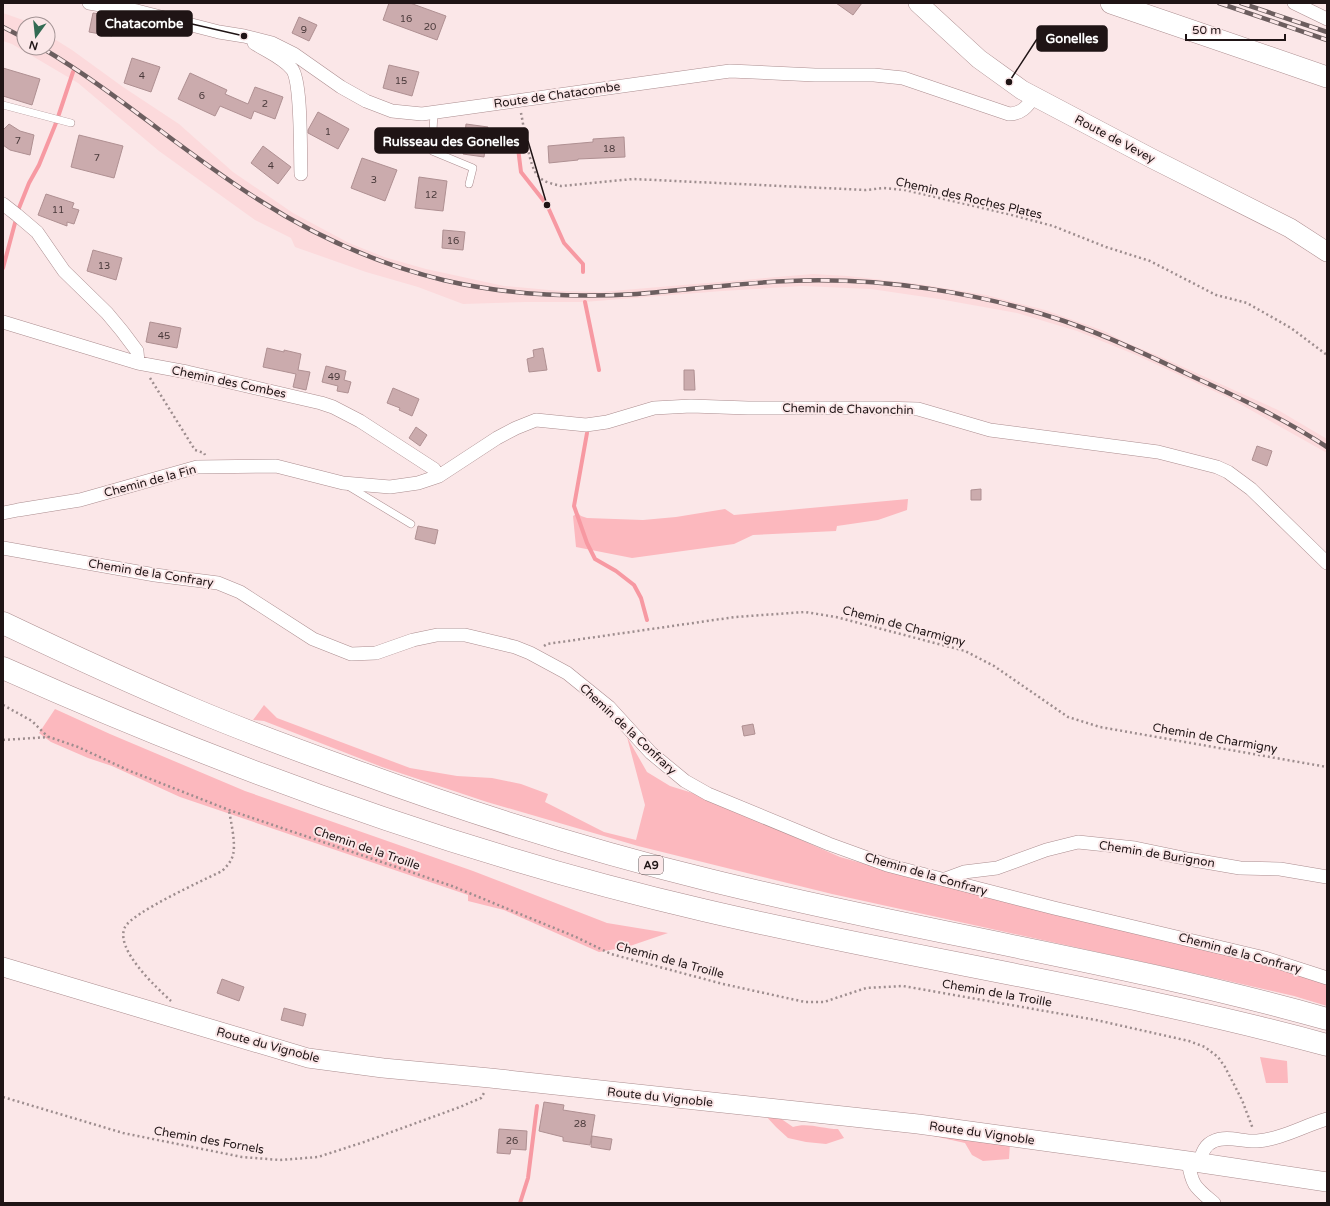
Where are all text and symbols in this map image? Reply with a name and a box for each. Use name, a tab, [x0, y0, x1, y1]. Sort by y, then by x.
callout: Chatacombe	[97, 11, 192, 36]
house number: 16	[400, 13, 412, 25]
north arrow	[16, 16, 56, 56]
text: Chatacombe	[105, 16, 184, 32]
scale bar	[1186, 16, 1285, 42]
house number: 20	[424, 21, 436, 33]
text: 50 m	[1192, 23, 1221, 37]
house number: 9	[301, 24, 307, 36]
callout: Gonelles	[1037, 26, 1107, 51]
text: Gonelles	[1045, 31, 1099, 47]
text: N	[28, 38, 39, 53]
house number: 4	[139, 70, 145, 82]
house number: 15	[395, 75, 407, 87]
street label: Route de Chatacombe	[493, 79, 621, 111]
house number: 6	[199, 90, 205, 102]
house number: 2	[262, 98, 268, 110]
street label: Route de Vevey	[1072, 112, 1158, 166]
house number: 1	[325, 126, 331, 138]
callout: Ruisseau des Gonelles	[375, 128, 528, 153]
text: Ruisseau des Gonelles	[382, 134, 520, 150]
house number: 7	[15, 135, 21, 147]
house number: 18	[603, 143, 615, 155]
house number: 7	[94, 152, 100, 164]
house number: 4	[268, 160, 274, 172]
house number: 3	[371, 174, 377, 186]
street label: Chemin des Roches Plates	[894, 174, 1044, 222]
house number: 12	[425, 189, 437, 201]
house number: 11	[52, 204, 64, 216]
house number: 16	[447, 235, 459, 247]
house number: 13	[98, 260, 110, 272]
house number: 45	[158, 330, 170, 342]
street label: Chemin des Combes	[170, 363, 288, 401]
house number: 49	[328, 371, 340, 383]
street label: Chemin de Chavonchin	[782, 401, 914, 417]
street label: Chemin de la Fin	[102, 462, 198, 500]
street label: Chemin de la Confrary	[87, 556, 215, 590]
street label: Chemin de Charmigny	[841, 603, 967, 649]
street label: Chemin de la Confrary	[577, 681, 680, 778]
street label: Chemin de Charmigny	[1151, 720, 1279, 756]
street label: Chemin de la Troille	[312, 823, 422, 873]
street label: Chemin de Burignon	[1098, 838, 1216, 870]
street label: Chemin de la Confrary	[863, 850, 989, 898]
road number: A9	[639, 856, 663, 874]
street label: Chemin de la Confrary	[1177, 930, 1304, 976]
street label: Chemin de la Troille	[614, 939, 726, 981]
street label: Chemin de la Troille	[941, 976, 1053, 1010]
street label: Route du Vignoble	[215, 1024, 321, 1066]
street label: Route du Vignoble	[606, 1084, 714, 1110]
house number: 28	[574, 1118, 586, 1130]
street label: Route du Vignoble	[928, 1119, 1036, 1147]
street label: Chemin des Fornels	[153, 1123, 265, 1157]
house number: 26	[506, 1135, 518, 1147]

